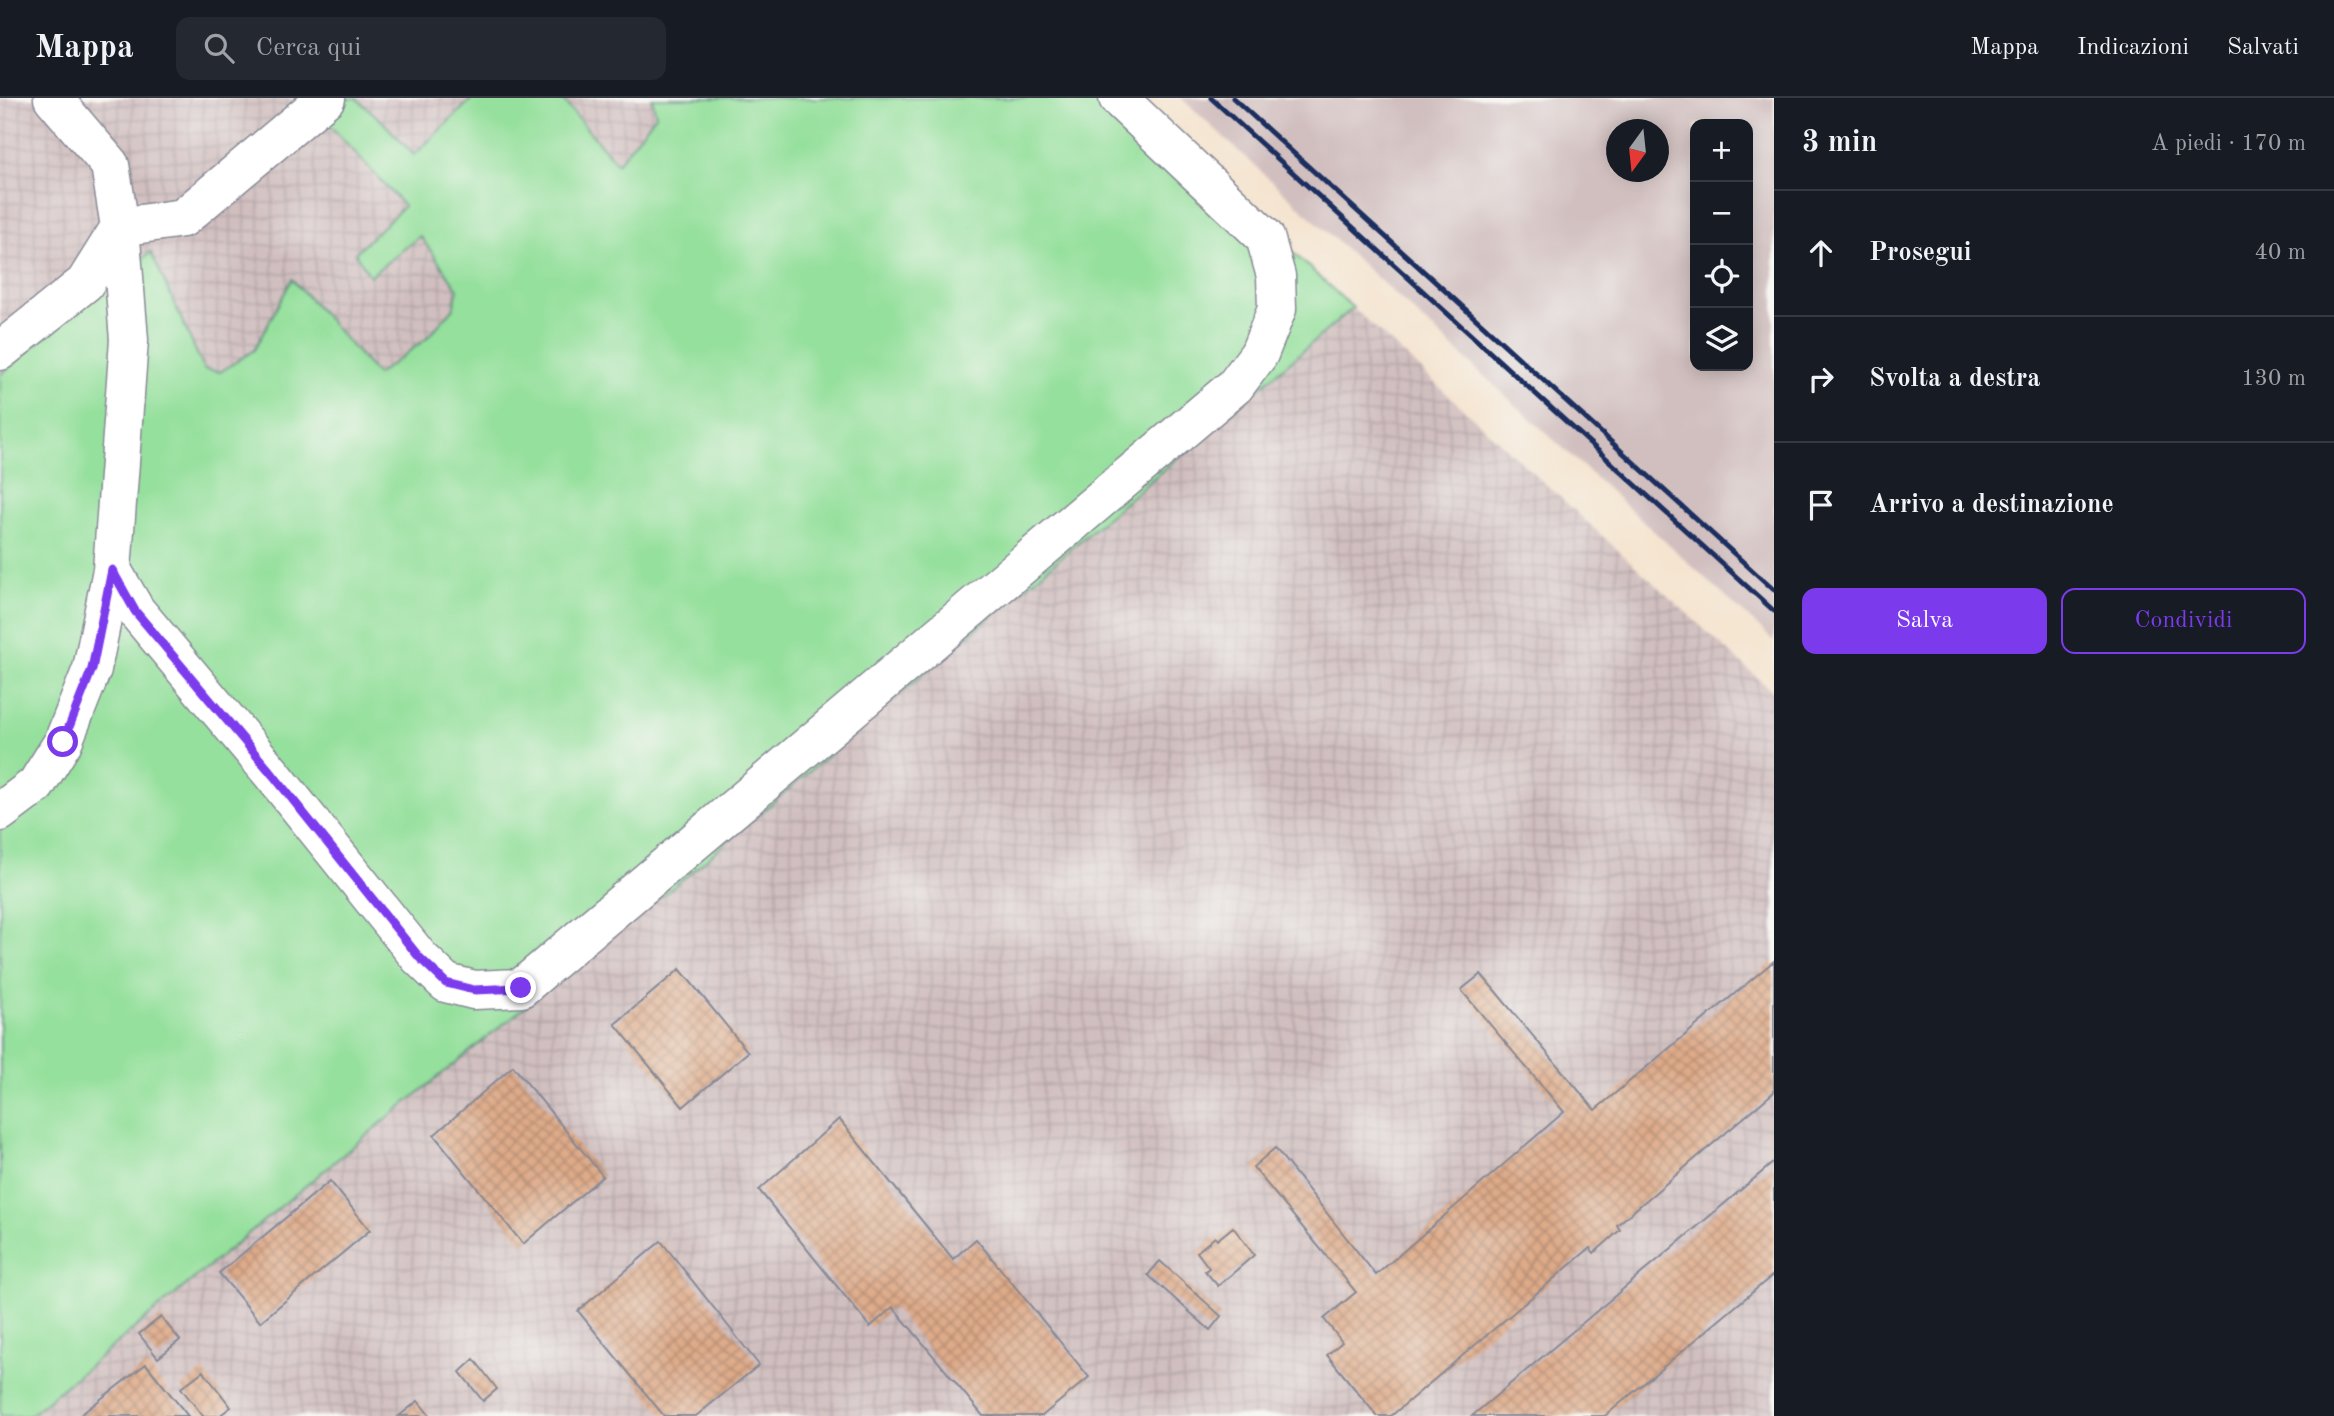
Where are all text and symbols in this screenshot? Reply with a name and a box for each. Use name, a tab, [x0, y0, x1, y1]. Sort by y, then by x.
search box	[176, 17, 666, 80]
icon: search	[200, 29, 238, 67]
text: Mappa	[35, 32, 134, 65]
text: Cerca qui	[256, 35, 361, 61]
text: Mappa	[1970, 36, 2039, 60]
text: Indicazioni	[2077, 36, 2189, 60]
text: Salvati	[2227, 36, 2299, 60]
north arrow	[1606, 119, 1669, 182]
map controls	[1690, 119, 1753, 371]
button: +	[1690, 119, 1753, 182]
text: 3 min	[1802, 128, 1877, 158]
text: A piedi · 170 m	[2151, 132, 2306, 155]
button: −	[1690, 182, 1753, 245]
icon: ahead	[1802, 234, 1840, 272]
text: Prosegui	[1869, 240, 1972, 266]
text: 40 m	[2255, 241, 2306, 264]
button: locate	[1690, 245, 1753, 308]
button: layers	[1690, 308, 1753, 371]
icon: right	[1802, 360, 1840, 398]
text: Svolta a destra	[1869, 366, 2040, 392]
text: 130 m	[2241, 367, 2306, 390]
icon: arrive	[1802, 486, 1840, 524]
text: Arrivo a destinazione	[1869, 492, 2114, 518]
button: Salva	[1802, 588, 2047, 654]
button: Condividi	[2061, 588, 2306, 654]
route start	[47, 726, 78, 757]
route end	[505, 972, 536, 1003]

